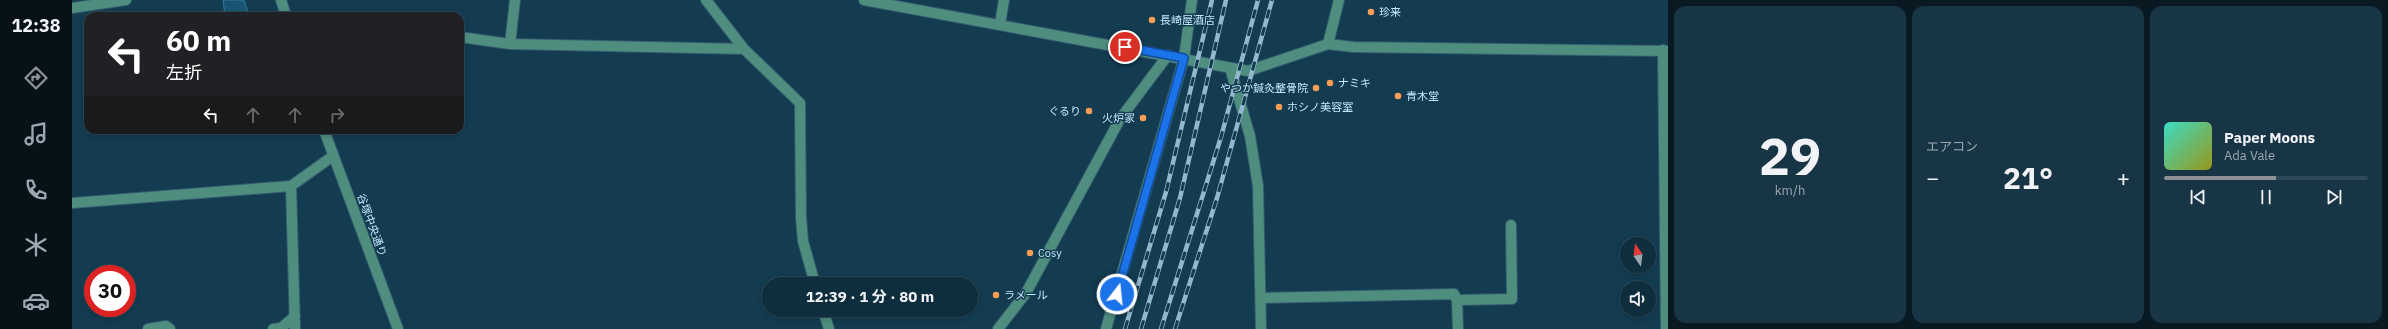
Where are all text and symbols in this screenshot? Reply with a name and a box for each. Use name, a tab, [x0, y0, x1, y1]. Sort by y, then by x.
place label: 珍来	[1379, 5, 1401, 19]
marker: 珍来	[1366, 7, 1376, 17]
place label: 長崎屋酒店	[1160, 13, 1215, 27]
text: 12:38	[11, 14, 61, 37]
marker: 長崎屋酒店	[1147, 15, 1157, 25]
text: 60 m	[166, 22, 231, 59]
icon: left	[100, 28, 152, 80]
pin	[1108, 30, 1142, 64]
icon: arrive	[1114, 36, 1136, 58]
text: 左折	[166, 61, 202, 84]
icon: directions	[22, 64, 50, 92]
place label: ナミキ	[1338, 76, 1371, 90]
marker: ナミキ	[1325, 78, 1335, 88]
place label: やつか鍼灸整骨院	[1220, 81, 1308, 95]
marker: やつか鍼灸整骨院	[1311, 83, 1321, 93]
place label: 青木堂	[1406, 89, 1439, 103]
marker: 青木堂	[1393, 91, 1403, 101]
place label: ホシノ美容室	[1287, 100, 1353, 114]
marker: ホシノ美容室	[1274, 102, 1284, 112]
icon: left	[200, 104, 222, 126]
icon: ahead	[242, 104, 264, 126]
icon: ahead	[284, 104, 306, 126]
icon: right	[326, 104, 348, 126]
place label: ぐるり	[1048, 104, 1081, 118]
marker: ぐるり	[1084, 106, 1094, 116]
place label: 火炉家	[1102, 111, 1135, 125]
marker: 火炉家	[1138, 113, 1148, 123]
icon: music	[22, 120, 50, 148]
text: 29	[1759, 122, 1821, 189]
text: Paper Moons	[2224, 128, 2315, 147]
text: エアコン	[1926, 138, 1978, 155]
text: Ada Vale	[2224, 147, 2275, 164]
text: 21°	[2003, 158, 2053, 197]
text: −	[1926, 163, 1939, 192]
text: +	[2117, 163, 2130, 192]
icon: phone	[22, 176, 50, 204]
text: km/h	[1775, 182, 1805, 199]
icon: previous	[2187, 186, 2209, 208]
icon: pause	[2255, 186, 2277, 208]
icon: next	[2323, 186, 2345, 208]
street label: 谷塚中央通り	[354, 192, 390, 258]
icon: climate	[22, 231, 50, 259]
north arrow	[1620, 237, 1656, 273]
map controls	[1620, 237, 1656, 317]
place label: Cosy	[1038, 246, 1062, 260]
marker: Cosy	[1025, 248, 1035, 258]
speed limit sign: 30	[84, 265, 136, 317]
position arrow	[1096, 273, 1138, 315]
button: sound	[1620, 281, 1656, 317]
icon: car	[22, 287, 50, 315]
text: 12:39 · 1 分 · 80 m	[806, 287, 934, 306]
place label: ラメール	[1004, 288, 1048, 302]
marker: ラメール	[991, 290, 1001, 300]

